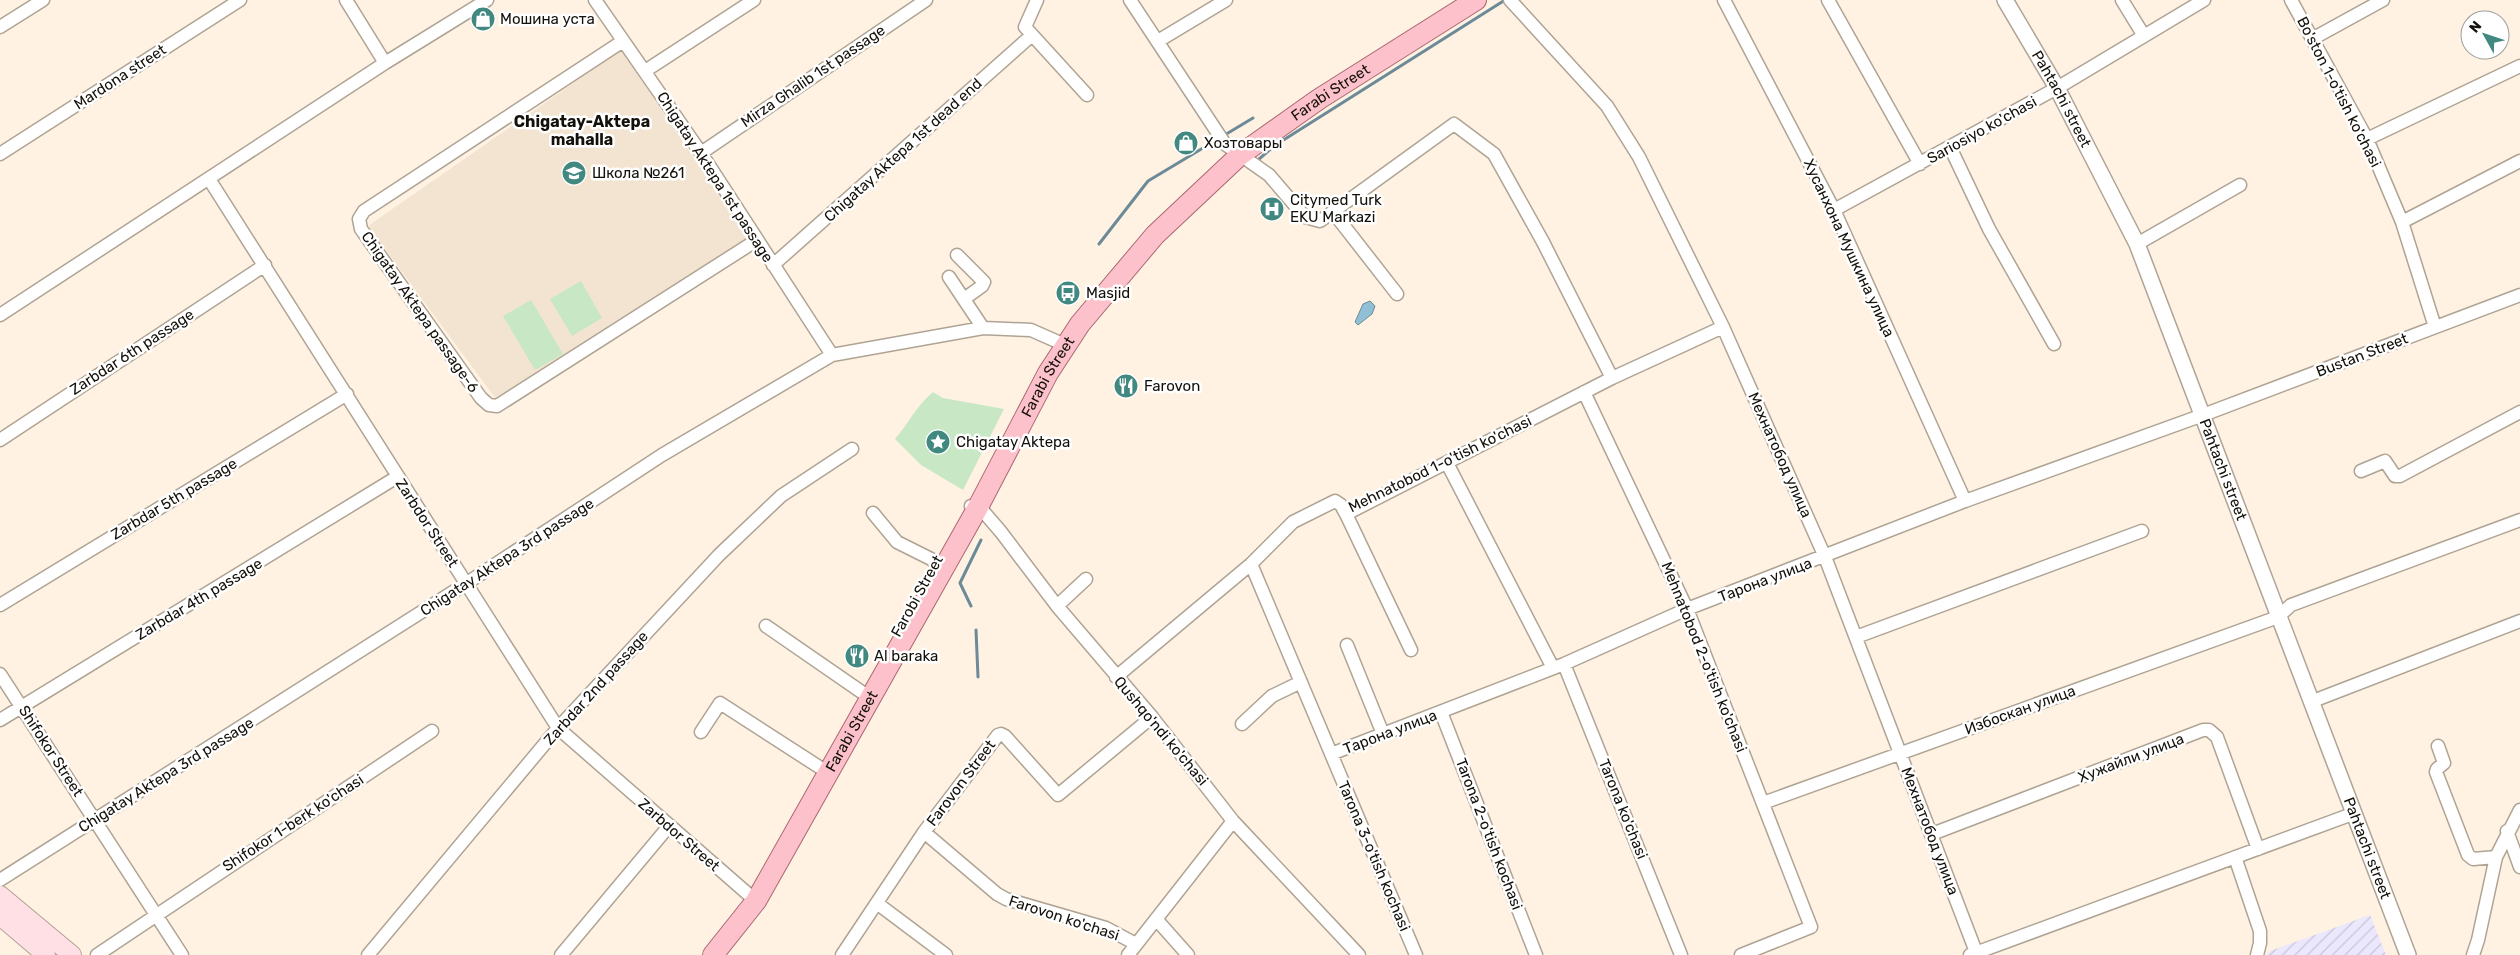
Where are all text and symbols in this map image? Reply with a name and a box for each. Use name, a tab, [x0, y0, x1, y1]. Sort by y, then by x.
shop icon: Мошина уста	[470, 6, 496, 32]
place label: Мошина уста	[500, 10, 595, 28]
north arrow	[2460, 10, 2510, 60]
street label: Bo'ston 1-o'tish ko'chasi	[2293, 14, 2385, 170]
text: N	[2466, 18, 2485, 36]
street label: Mirza Ghalib 1st passage	[737, 21, 889, 131]
street label: Mardona street	[71, 41, 169, 113]
street label: Pahtachi street	[2028, 47, 2095, 150]
street label: Farabi Street	[1288, 60, 1373, 125]
street label: Chigatay Aktepa 1st dead end	[820, 74, 986, 226]
street label: Chigatay Aktepa 1st passage	[653, 88, 777, 266]
street label: Sariosiyo ko'chasi	[1924, 92, 2040, 168]
district label: Chigatay-Aktepa mahalla	[514, 112, 650, 149]
shop icon: Хозтовары	[1173, 130, 1199, 156]
place label: Хозтовары	[1204, 134, 1282, 152]
street label: Хусанхона Мушкина улица	[1800, 156, 1898, 340]
school or university icon: Школа №261	[561, 160, 587, 186]
place label: Школа №261	[592, 164, 684, 182]
place label: Citymed Turk EKU Markazi	[1290, 191, 1382, 226]
hospital icon: Citymed Turk EKU Markazi	[1259, 196, 1285, 222]
street label: Chigatay Aktepa passage-6	[357, 228, 483, 396]
bus stop icon: Masjid	[1055, 280, 1081, 306]
place label: Masjid	[1086, 284, 1130, 302]
street label: Zarbdar 6th passage	[67, 305, 197, 399]
street label: Bustаn Street	[2314, 329, 2411, 381]
street label: Farabi Street	[1018, 333, 1078, 420]
restaurant icon: Farovon	[1113, 373, 1139, 399]
place label: Farovon	[1144, 377, 1200, 395]
street label: Мехнатобод улица	[1744, 390, 1816, 520]
street label: Mehnatobod 1-o'tish ko'chasi	[1345, 412, 1535, 516]
street label: Pahtachi street	[2195, 416, 2251, 523]
place icon: Chigatay Aktepa	[925, 429, 951, 455]
place label: Chigatay Aktepa	[956, 433, 1070, 451]
street label: Zarbdar 5th passage	[108, 454, 240, 544]
street label: Zarbdor Street	[392, 475, 462, 571]
street label: Chigatay Aktepa 3rd passage	[417, 494, 597, 620]
street label: Farobi Street	[887, 552, 947, 640]
street label: Zarbdar 4th passage	[133, 554, 265, 644]
street label: Тарона улица	[1716, 554, 1814, 606]
street label: Mehnatobod 2-o'tish ko'chasi	[1657, 559, 1751, 755]
street label: Zarbdar 2nd passage	[540, 627, 652, 749]
restaurant icon: Al baraka	[844, 643, 870, 669]
place label: Al baraka	[874, 647, 938, 665]
street label: Qushqo'ndi ko'chasi	[1110, 673, 1212, 789]
street label: Избоскан улица	[1962, 682, 2078, 738]
street label: Farabi Street	[822, 687, 882, 775]
street label: Shifokor Street	[15, 702, 87, 800]
street label: Тарона улица	[1341, 706, 1439, 758]
street label: Chigatay Aktepa 3rd passage	[75, 713, 257, 837]
street label: Хужайли улица	[2076, 730, 2186, 786]
street label: Farovon Street	[923, 736, 999, 830]
street label: Tarona 2-o'tish kochasi	[1452, 756, 1526, 912]
street label: Tarona ko'chasi	[1595, 756, 1651, 862]
street label: Мехнатобод улица	[1897, 765, 1963, 897]
street label: Shifokor 1-berk ko'chasi	[219, 771, 367, 875]
street label: Tarona 3-o'tish kochasi	[1334, 778, 1414, 934]
street label: Zarbdor Street	[635, 795, 723, 875]
street label: Pahtachi street	[2340, 795, 2395, 902]
street label: Farovon ko'chasi	[1006, 892, 1122, 944]

